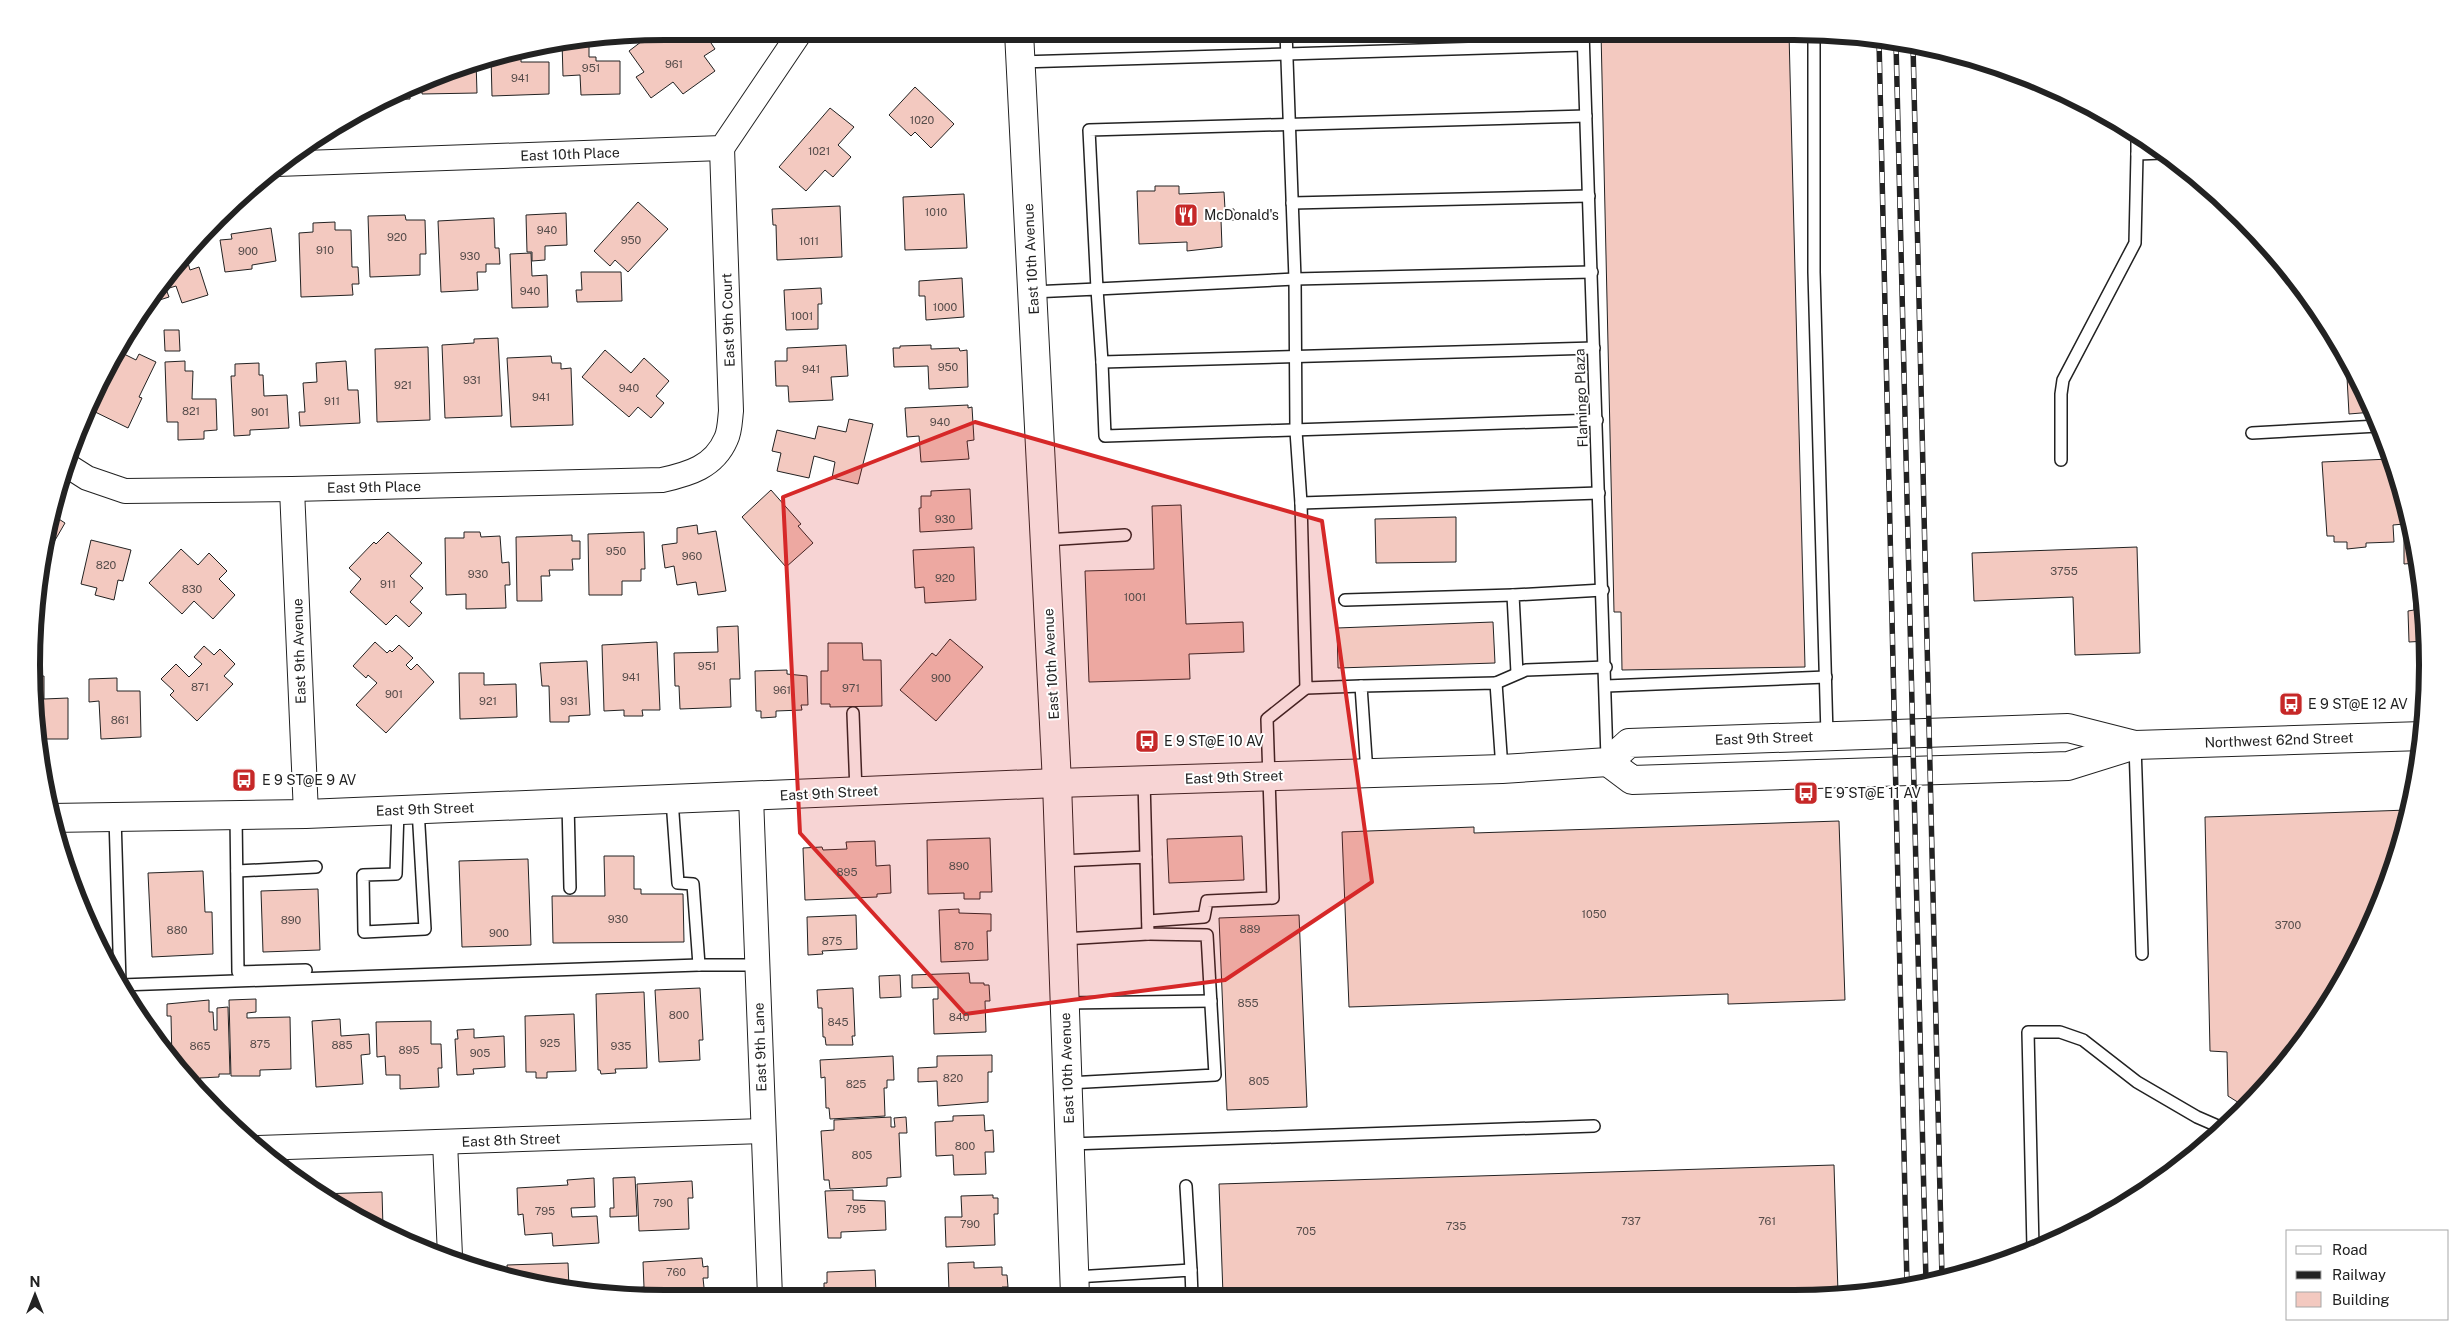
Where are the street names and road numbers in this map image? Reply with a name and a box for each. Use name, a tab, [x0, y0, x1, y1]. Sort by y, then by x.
street label: East 10th Place	[520, 144, 620, 164]
street label: East 10th Avenue	[1020, 203, 1042, 315]
street label: East 9th Court	[718, 273, 738, 367]
street label: Flamingo Plaza	[1571, 348, 1591, 448]
street label: East 9th Place	[327, 478, 421, 496]
street label: East 9th Avenue	[289, 598, 309, 704]
street label: East 10th Avenue	[1040, 608, 1062, 720]
street label: East 9th Street	[1714, 728, 1814, 748]
street label: Northwest 62nd Street	[2204, 729, 2354, 751]
street label: East 9th Street	[1184, 767, 1284, 787]
street label: East 9th Street	[779, 782, 879, 804]
street label: East 9th Street	[375, 799, 475, 819]
street label: East 9th Lane	[750, 1002, 770, 1092]
street label: East 10th Avenue	[1057, 1012, 1077, 1124]
street label: East 8th Street	[461, 1130, 561, 1150]

